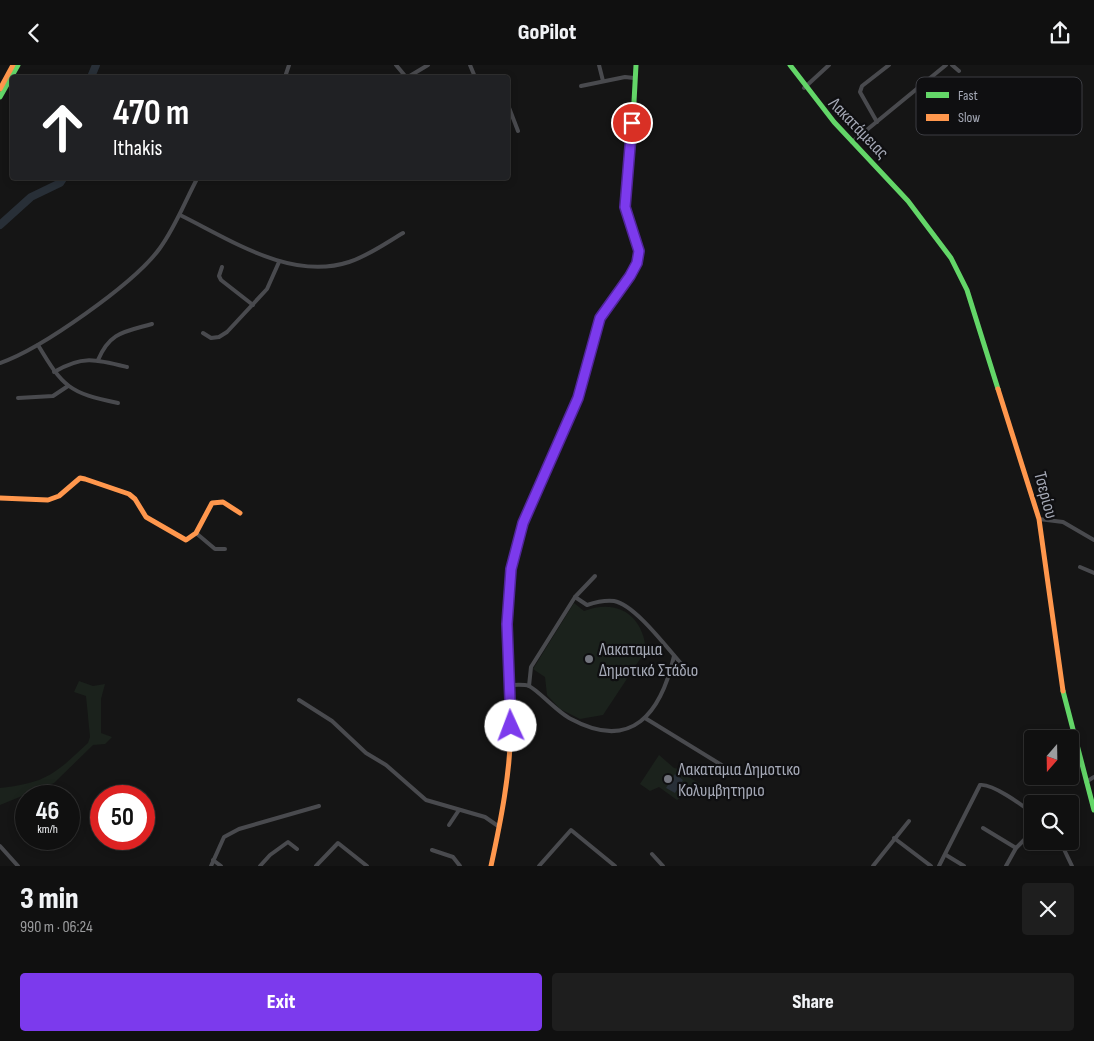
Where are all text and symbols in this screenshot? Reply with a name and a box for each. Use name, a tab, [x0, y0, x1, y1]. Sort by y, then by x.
icon: back	[20, 19, 48, 47]
text: GoPilot	[518, 19, 576, 46]
icon: share	[1046, 19, 1074, 47]
legend	[916, 77, 1082, 135]
text: Fast	[958, 87, 978, 104]
text: 470 m	[113, 92, 189, 135]
street label: Λακατάμειας	[824, 93, 893, 163]
icon: ahead	[30, 95, 95, 160]
pin	[611, 102, 653, 144]
icon: arrive	[618, 109, 646, 137]
text: Slow	[958, 109, 980, 126]
text: Ithakis	[113, 135, 162, 162]
street label: Τσερίου	[1029, 469, 1062, 521]
place label: Λακαταμια Δημοτικό Στάδιο	[598, 639, 698, 681]
marker: Λακαταμια Δημοτικό Στάδιο	[583, 653, 595, 665]
position arrow	[484, 699, 536, 751]
north arrow	[1024, 730, 1079, 785]
map controls	[1024, 730, 1079, 850]
place label: Λακαταμια Δημοτικο Κολυμβητηριο	[677, 759, 800, 801]
marker: Λακαταμια Δημοτικο Κολυμβητηριο	[662, 773, 674, 785]
speed limit sign: 50	[90, 785, 155, 850]
button: search	[1024, 795, 1079, 850]
text: 46	[36, 796, 59, 827]
text: km/h	[37, 822, 58, 837]
text: 3 min	[20, 881, 79, 917]
button: close	[1022, 883, 1074, 935]
text: 990 m · 06:24	[20, 918, 93, 937]
button: Exit	[20, 973, 542, 1031]
button: Share	[552, 973, 1074, 1031]

